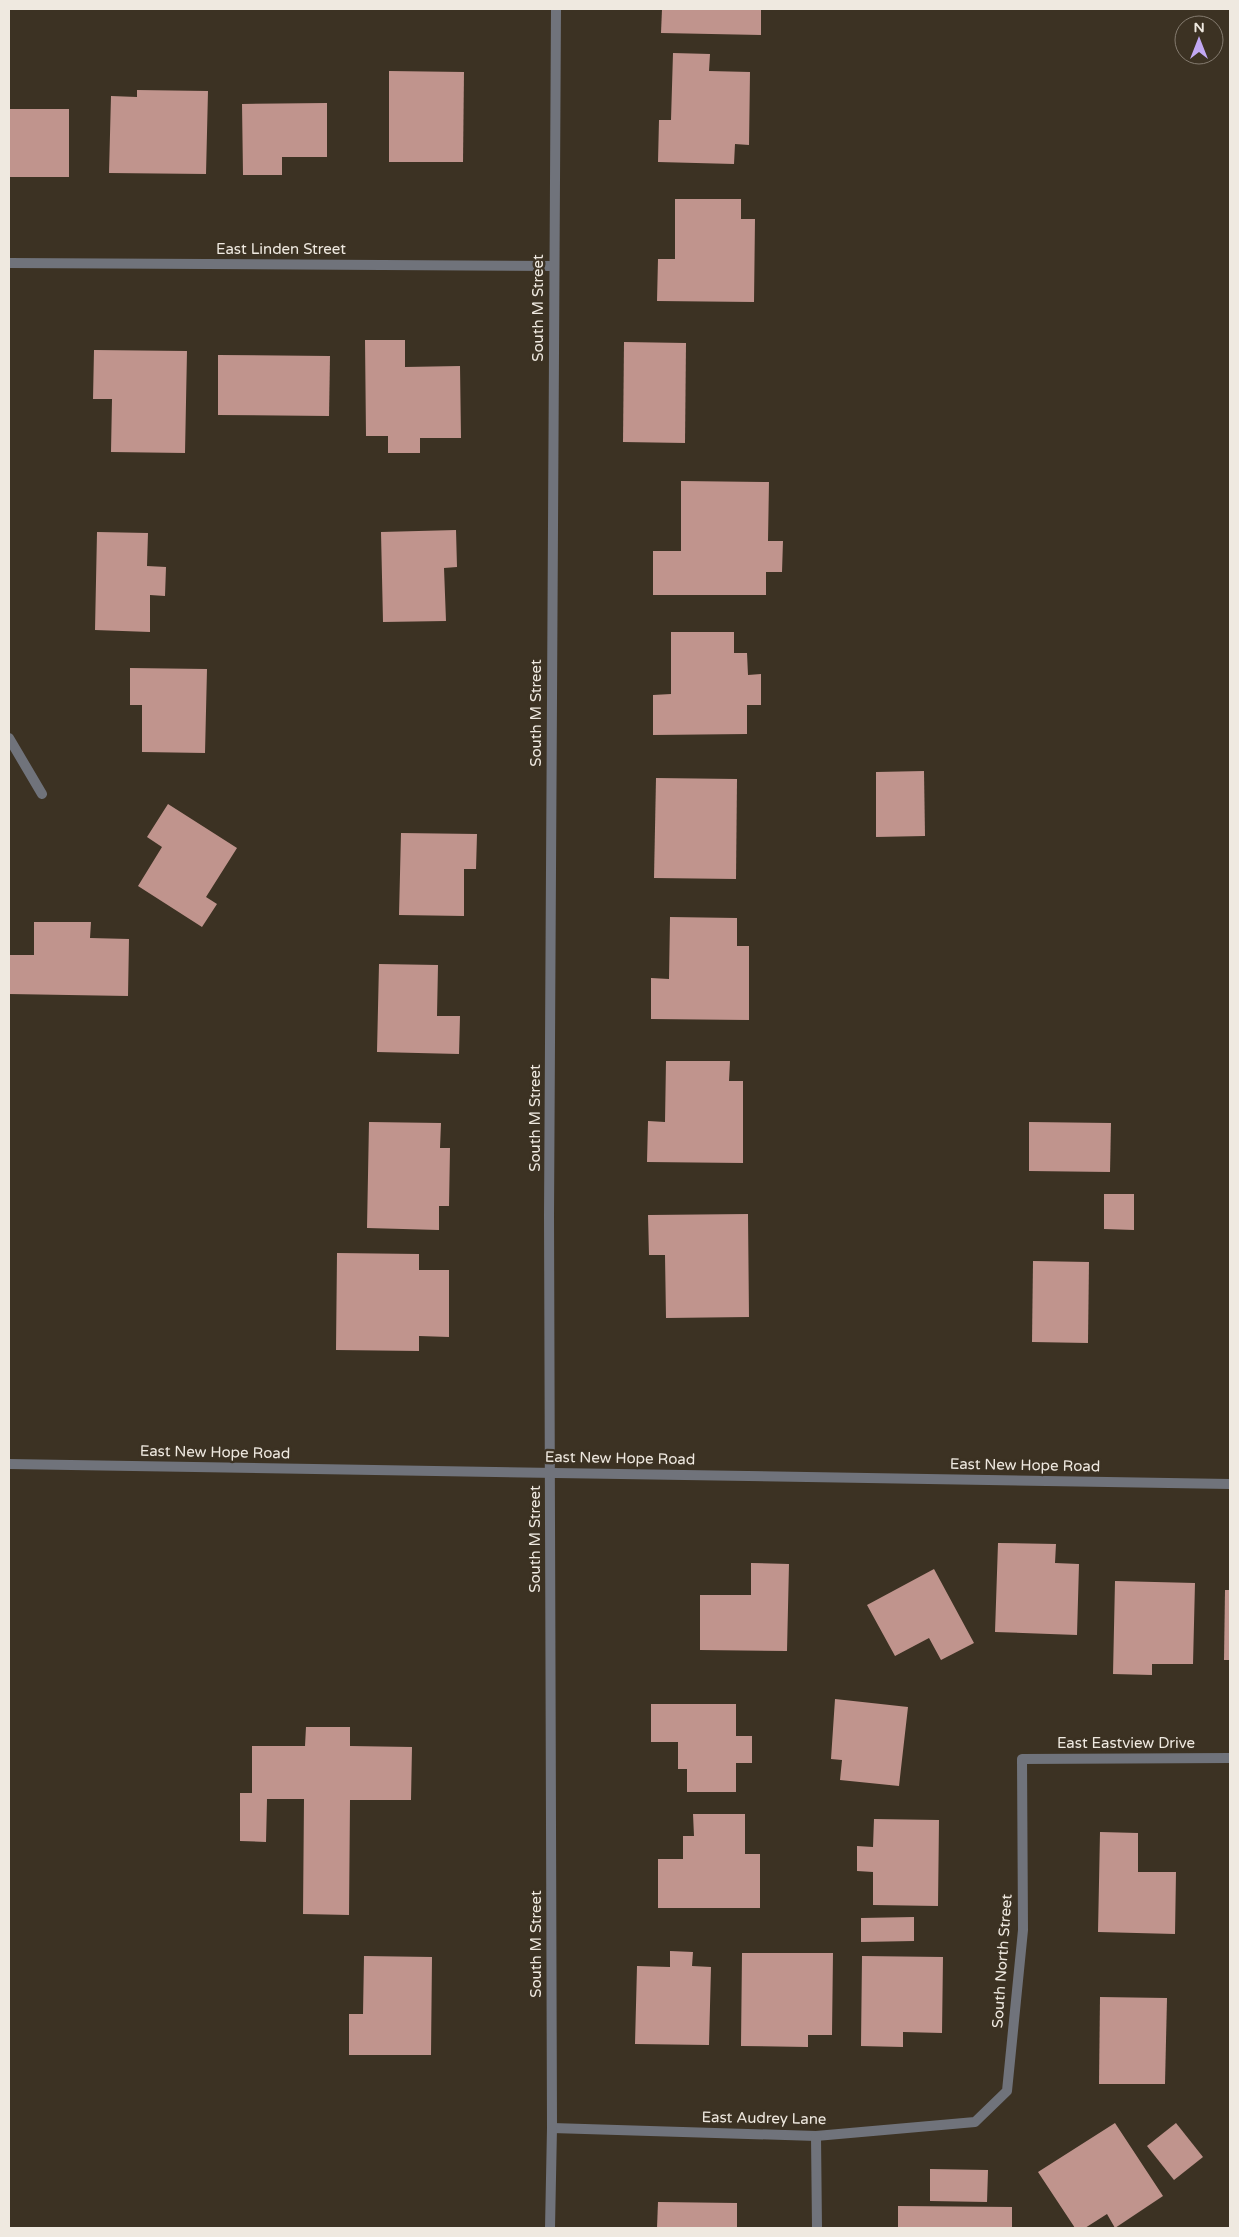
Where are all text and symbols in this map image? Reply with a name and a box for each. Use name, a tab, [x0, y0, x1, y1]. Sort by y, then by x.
north arrow	[1174, 15, 1224, 65]
text: N	[1193, 19, 1205, 36]
street label: East Linden Street	[216, 240, 346, 258]
street label: South M Street	[529, 254, 547, 362]
street label: South M Street	[527, 659, 545, 767]
street label: South M Street	[526, 1064, 544, 1172]
street label: East New Hope Road	[140, 1442, 290, 1462]
street label: East New Hope Road	[545, 1448, 695, 1468]
street label: East New Hope Road	[950, 1455, 1100, 1475]
street label: South M Street	[526, 1485, 544, 1593]
street label: East Eastview Drive	[1057, 1734, 1195, 1752]
street label: South M Street	[527, 1890, 545, 1998]
street label: South North Street	[988, 1893, 1016, 2029]
street label: East Audrey Lane	[701, 2108, 827, 2128]

